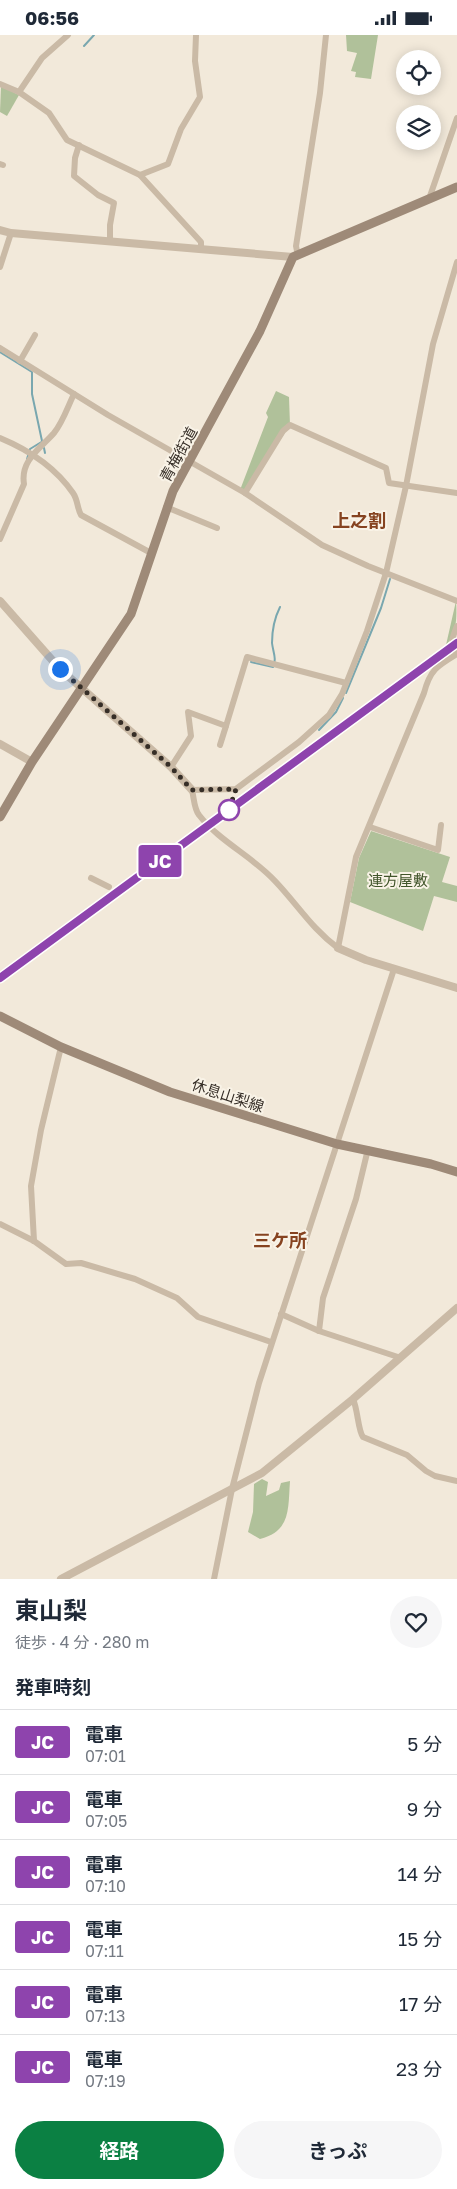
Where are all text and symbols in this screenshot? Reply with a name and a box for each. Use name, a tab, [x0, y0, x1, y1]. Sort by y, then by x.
text: 06:56	[25, 6, 79, 29]
map controls	[396, 50, 441, 150]
button: locate	[396, 50, 441, 95]
button: layers	[396, 105, 441, 150]
street label: 青梅街道	[156, 423, 200, 485]
district label: 上之割	[332, 509, 386, 531]
your location	[48, 657, 73, 682]
unlabelled marker	[218, 799, 240, 821]
line badge: JC	[138, 845, 182, 877]
text: JC	[148, 850, 172, 872]
park label: 連方屋敷	[368, 871, 428, 889]
street label: 休息山梨線	[190, 1075, 266, 1115]
district label: 三ケ所	[253, 1229, 307, 1251]
text: 東山梨	[15, 1595, 87, 1624]
button: heart	[390, 1596, 442, 1648]
text: 徒歩 · 4 分 · 280 m	[15, 1632, 149, 1652]
text: 発車時刻	[15, 1675, 91, 1698]
text: 電車	[85, 1722, 123, 1745]
text: JC	[31, 1731, 54, 1753]
text: 5 分	[407, 1732, 442, 1755]
text: 07:01	[85, 1746, 126, 1766]
text: 電車	[85, 1787, 123, 1810]
text: JC	[31, 1796, 54, 1818]
text: 9 分	[407, 1797, 442, 1820]
text: 07:05	[85, 1811, 127, 1831]
text: 電車	[85, 1852, 123, 1875]
text: JC	[31, 1861, 54, 1883]
text: 14 分	[397, 1862, 442, 1885]
text: 07:10	[85, 1876, 126, 1896]
text: 電車	[85, 1917, 123, 1940]
text: JC	[31, 1926, 54, 1948]
text: 15 分	[398, 1927, 442, 1950]
text: 07:11	[85, 1941, 124, 1961]
text: 電車	[85, 1982, 123, 2005]
text: JC	[31, 1991, 54, 2013]
text: 17 分	[399, 1992, 442, 2015]
text: 07:13	[85, 2006, 125, 2026]
text: 電車	[85, 2047, 123, 2070]
text: JC	[31, 2056, 54, 2078]
text: 23 分	[396, 2057, 442, 2080]
text: 07:19	[85, 2071, 126, 2091]
button: 経路	[15, 2121, 224, 2179]
button: きっぷ	[234, 2121, 442, 2179]

